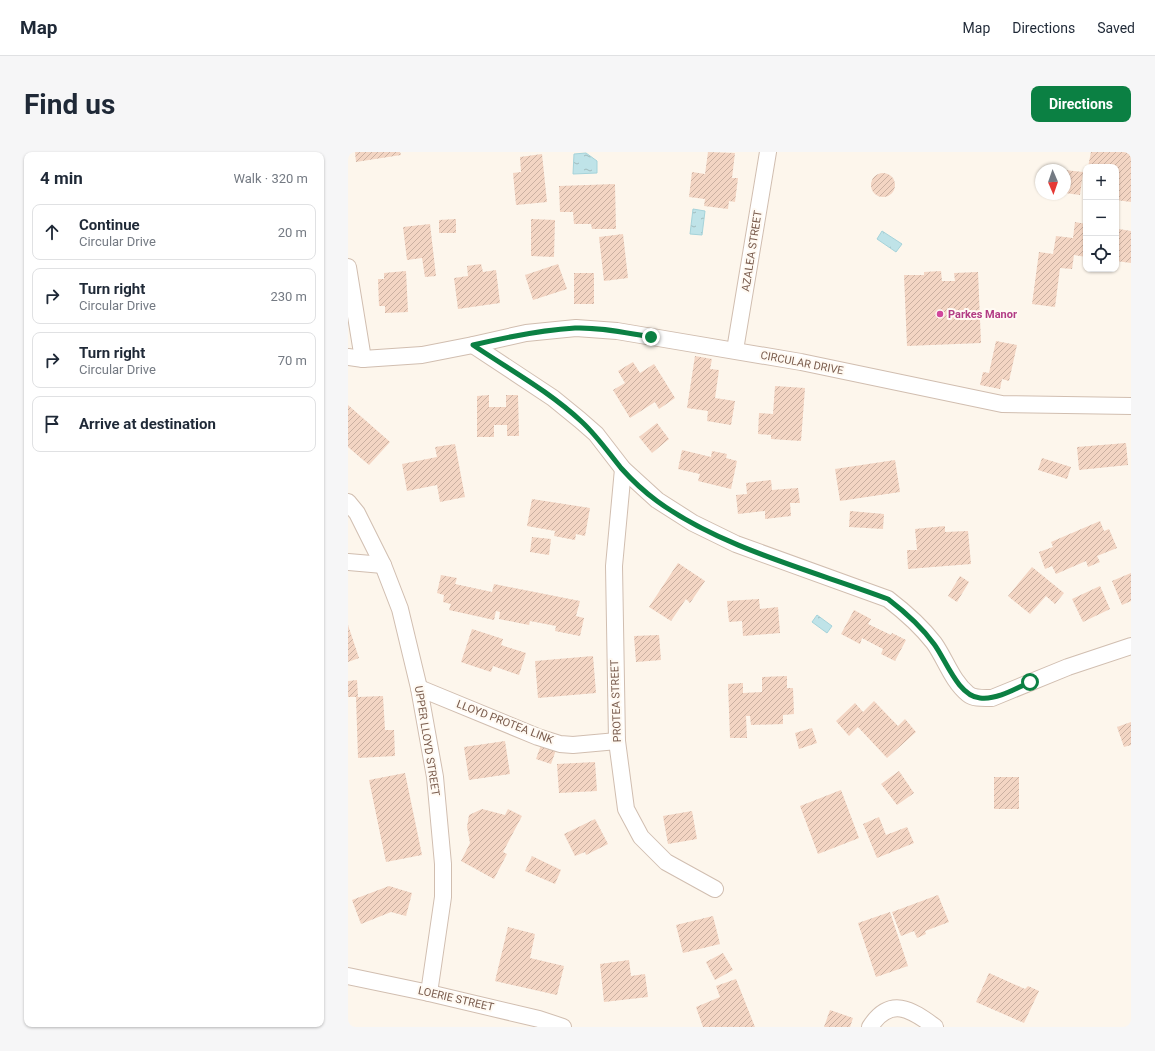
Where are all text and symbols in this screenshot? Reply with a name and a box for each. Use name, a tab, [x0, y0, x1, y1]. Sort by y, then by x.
text: Map	[20, 16, 58, 39]
text: Map	[963, 20, 990, 36]
text: Directions	[1012, 20, 1075, 36]
text: Saved	[1097, 20, 1135, 36]
button: Directions	[1031, 86, 1131, 122]
text: Find us	[24, 88, 115, 121]
north arrow	[1035, 164, 1071, 200]
map controls	[1083, 164, 1119, 272]
button: +	[1083, 164, 1119, 200]
text: 4 min	[40, 168, 83, 188]
text: Walk · 320 m	[233, 171, 308, 186]
button: −	[1083, 200, 1119, 236]
street label: AZALEA STREET	[739, 209, 765, 293]
text: Continue	[79, 216, 140, 234]
icon: ahead	[41, 221, 63, 243]
text: 20 m	[278, 225, 307, 240]
text: Circular Drive	[79, 234, 156, 249]
button: locate	[1083, 236, 1119, 272]
text: Turn right	[79, 280, 145, 298]
icon: right	[41, 285, 63, 307]
text: 230 m	[270, 289, 307, 304]
text: Circular Drive	[79, 298, 156, 313]
place label: Parkes Manor	[948, 308, 1017, 321]
marker: Parkes Manor	[935, 309, 945, 319]
route end	[642, 328, 660, 346]
text: Turn right	[79, 344, 145, 362]
icon: right	[41, 349, 63, 371]
street label: CIRCULAR DRIVE	[759, 349, 845, 377]
text: 70 m	[278, 353, 307, 368]
text: Circular Drive	[79, 362, 156, 377]
icon: arrive	[41, 413, 63, 435]
text: Arrive at destination	[79, 415, 216, 433]
street label: PROTEA STREET	[608, 659, 624, 743]
route start	[1021, 673, 1039, 691]
street label: UPPER LLOYD STREET	[412, 685, 442, 797]
street label: LLOYD PROTEA LINK	[455, 697, 555, 747]
street label: LOERIE STREET	[417, 984, 495, 1014]

